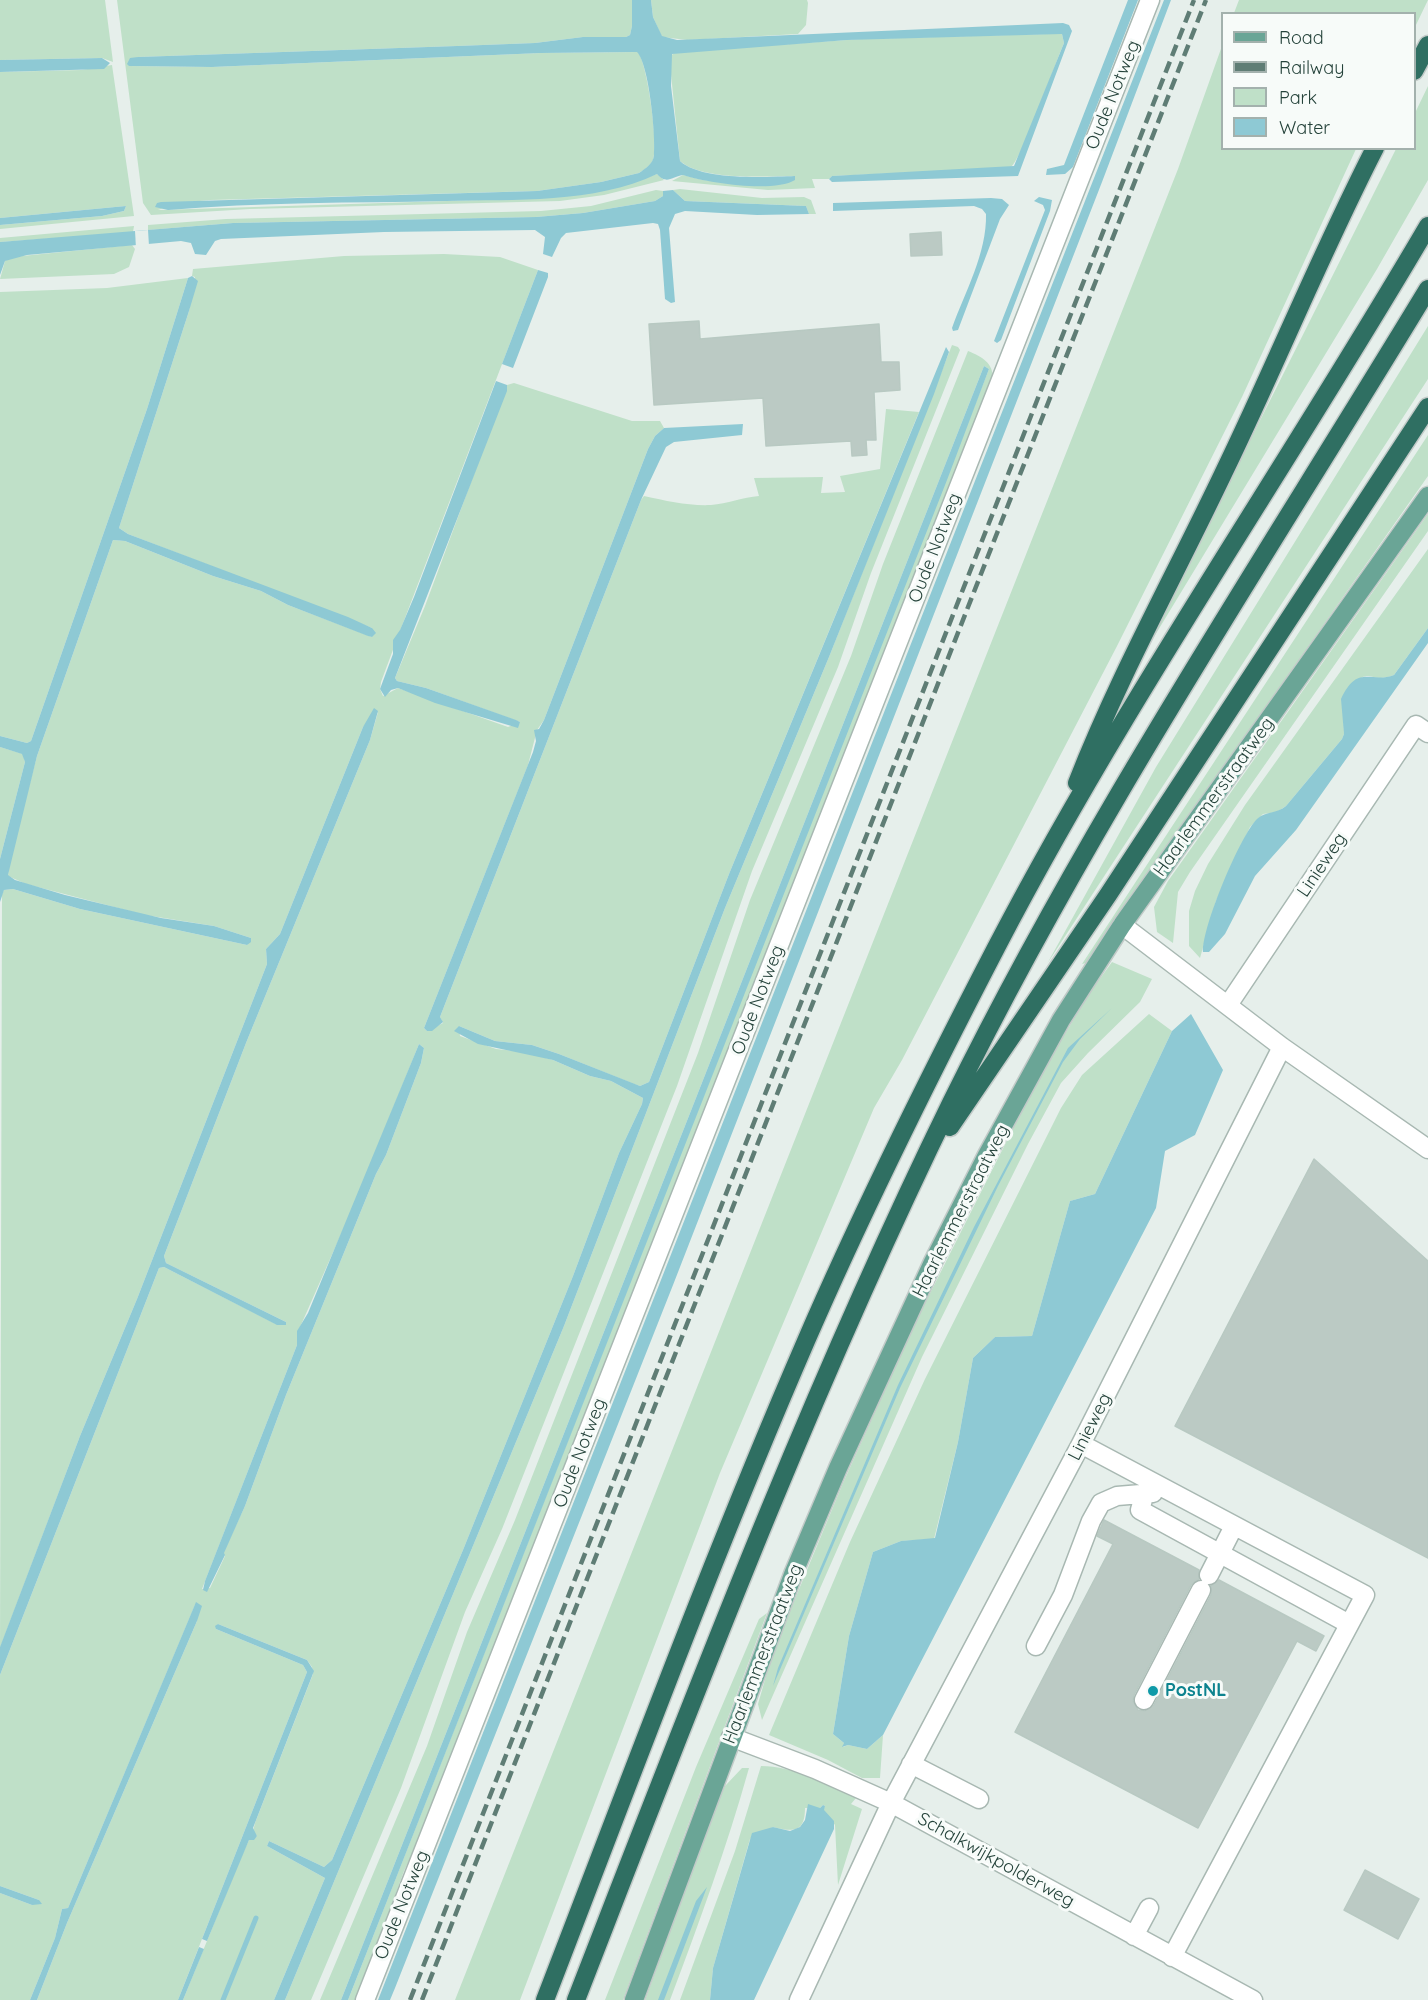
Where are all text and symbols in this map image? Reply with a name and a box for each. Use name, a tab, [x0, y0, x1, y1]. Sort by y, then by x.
legend	[1221, 12, 1416, 150]
text: Road	[1279, 26, 1324, 49]
street label: Oude Notweg	[1081, 37, 1145, 153]
text: Railway	[1279, 56, 1345, 79]
text: Park	[1279, 86, 1317, 109]
text: Water	[1279, 116, 1330, 139]
street label: Oude Notweg	[904, 490, 966, 606]
street label: Haarlemmerstraatweg	[1149, 713, 1279, 881]
street label: Linieweg	[1293, 829, 1351, 901]
street label: Oude Notweg	[727, 942, 789, 1058]
street label: Haarlemmerstraatweg	[908, 1121, 1014, 1301]
street label: Linieweg	[1064, 1390, 1116, 1464]
street label: Oude Notweg	[549, 1395, 611, 1511]
street label: Haarlemmerstraatweg	[719, 1561, 807, 1747]
place label: PostNL	[1165, 1680, 1226, 1702]
marker: PostNL	[1146, 1684, 1160, 1698]
street label: Schalkwijkpolderweg	[914, 1808, 1078, 1912]
street label: Oude Notweg	[370, 1847, 434, 1963]

